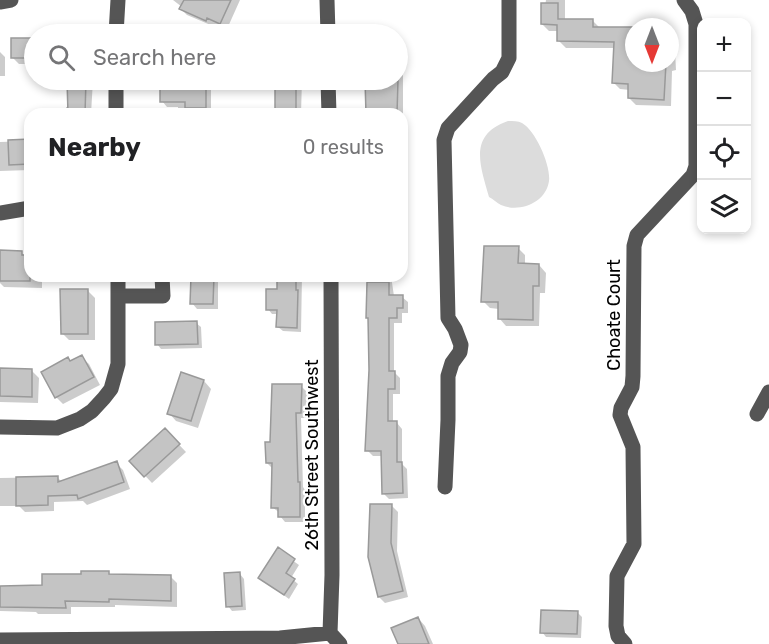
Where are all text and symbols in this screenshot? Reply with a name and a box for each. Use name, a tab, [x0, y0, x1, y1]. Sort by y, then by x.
north arrow	[625, 18, 679, 72]
map controls	[697, 18, 751, 234]
button: +	[697, 18, 751, 72]
search box	[24, 24, 408, 90]
icon: search	[45, 41, 78, 74]
text: Search here	[93, 44, 216, 71]
button: −	[697, 72, 751, 126]
button: locate	[697, 126, 751, 180]
text: Nearby	[48, 132, 141, 163]
text: 0 results	[303, 135, 384, 159]
button: layers	[697, 180, 751, 234]
street label: Choate Court	[603, 259, 625, 371]
street label: 26th Street Southwest	[301, 360, 323, 551]

